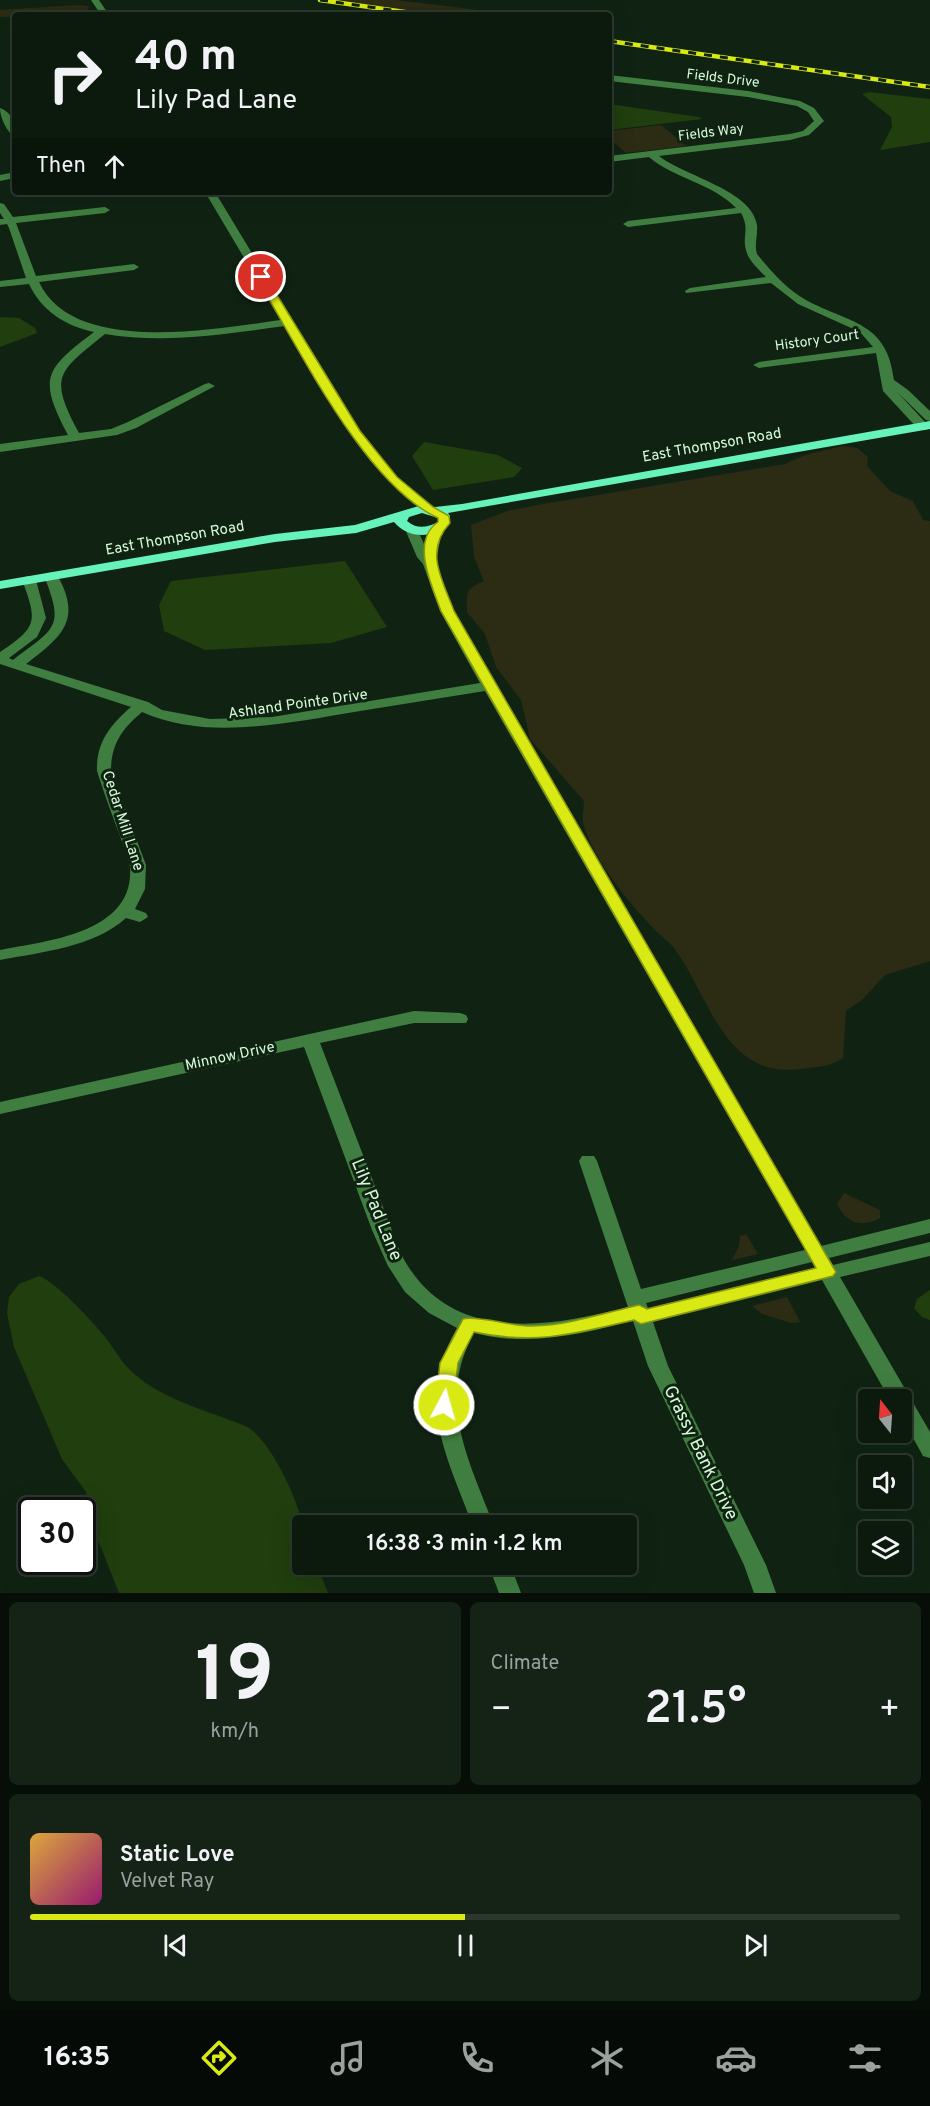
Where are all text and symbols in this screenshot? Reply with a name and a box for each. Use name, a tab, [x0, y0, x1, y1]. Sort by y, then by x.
text: 40 m	[135, 32, 237, 85]
icon: right	[36, 36, 114, 114]
street label: Fields Drive	[685, 66, 761, 92]
text: Lily Pad Lane	[135, 84, 297, 118]
street label: Fields Way	[677, 121, 745, 145]
icon: ahead	[98, 150, 131, 183]
text: Then	[36, 153, 86, 180]
pin	[235, 251, 286, 302]
icon: arrive	[244, 260, 277, 293]
street label: History Court	[774, 327, 860, 355]
street label: East Thompson Road	[641, 424, 783, 468]
street label: East Thompson Road	[104, 517, 246, 561]
street label: Ashland Pointe Drive	[227, 686, 369, 724]
street label: Cedar Mill Lane	[97, 768, 147, 874]
street label: Minnow Drive	[183, 1038, 277, 1076]
street label: Lily Pad Lane	[345, 1156, 407, 1264]
position arrow	[412, 1373, 476, 1437]
street label: Grassy Bank Drive	[657, 1382, 743, 1524]
north arrow	[858, 1389, 912, 1443]
map controls	[858, 1389, 912, 1575]
button: sound	[858, 1455, 912, 1509]
speed limit sign: 30	[18, 1497, 96, 1575]
button: layers	[858, 1521, 912, 1575]
text: 16:38 · 3 min · 1.2 km	[366, 1531, 563, 1558]
text: 19	[195, 1630, 274, 1729]
text: Climate	[491, 1651, 559, 1677]
text: 21.5°	[644, 1682, 746, 1739]
text: −	[491, 1690, 512, 1732]
text: +	[879, 1690, 900, 1732]
text: km/h	[210, 1719, 259, 1745]
text: Static Love	[120, 1842, 234, 1869]
text: Velvet Ray	[120, 1869, 214, 1895]
icon: previous	[159, 1929, 192, 1962]
icon: pause	[449, 1929, 482, 1962]
icon: next	[739, 1929, 772, 1962]
icon: directions	[198, 2037, 240, 2079]
icon: music	[327, 2037, 369, 2079]
icon: phone	[456, 2037, 498, 2079]
icon: climate	[586, 2037, 628, 2079]
icon: car	[715, 2037, 757, 2079]
icon: filters	[844, 2037, 886, 2079]
text: 16:35	[44, 2041, 110, 2075]

